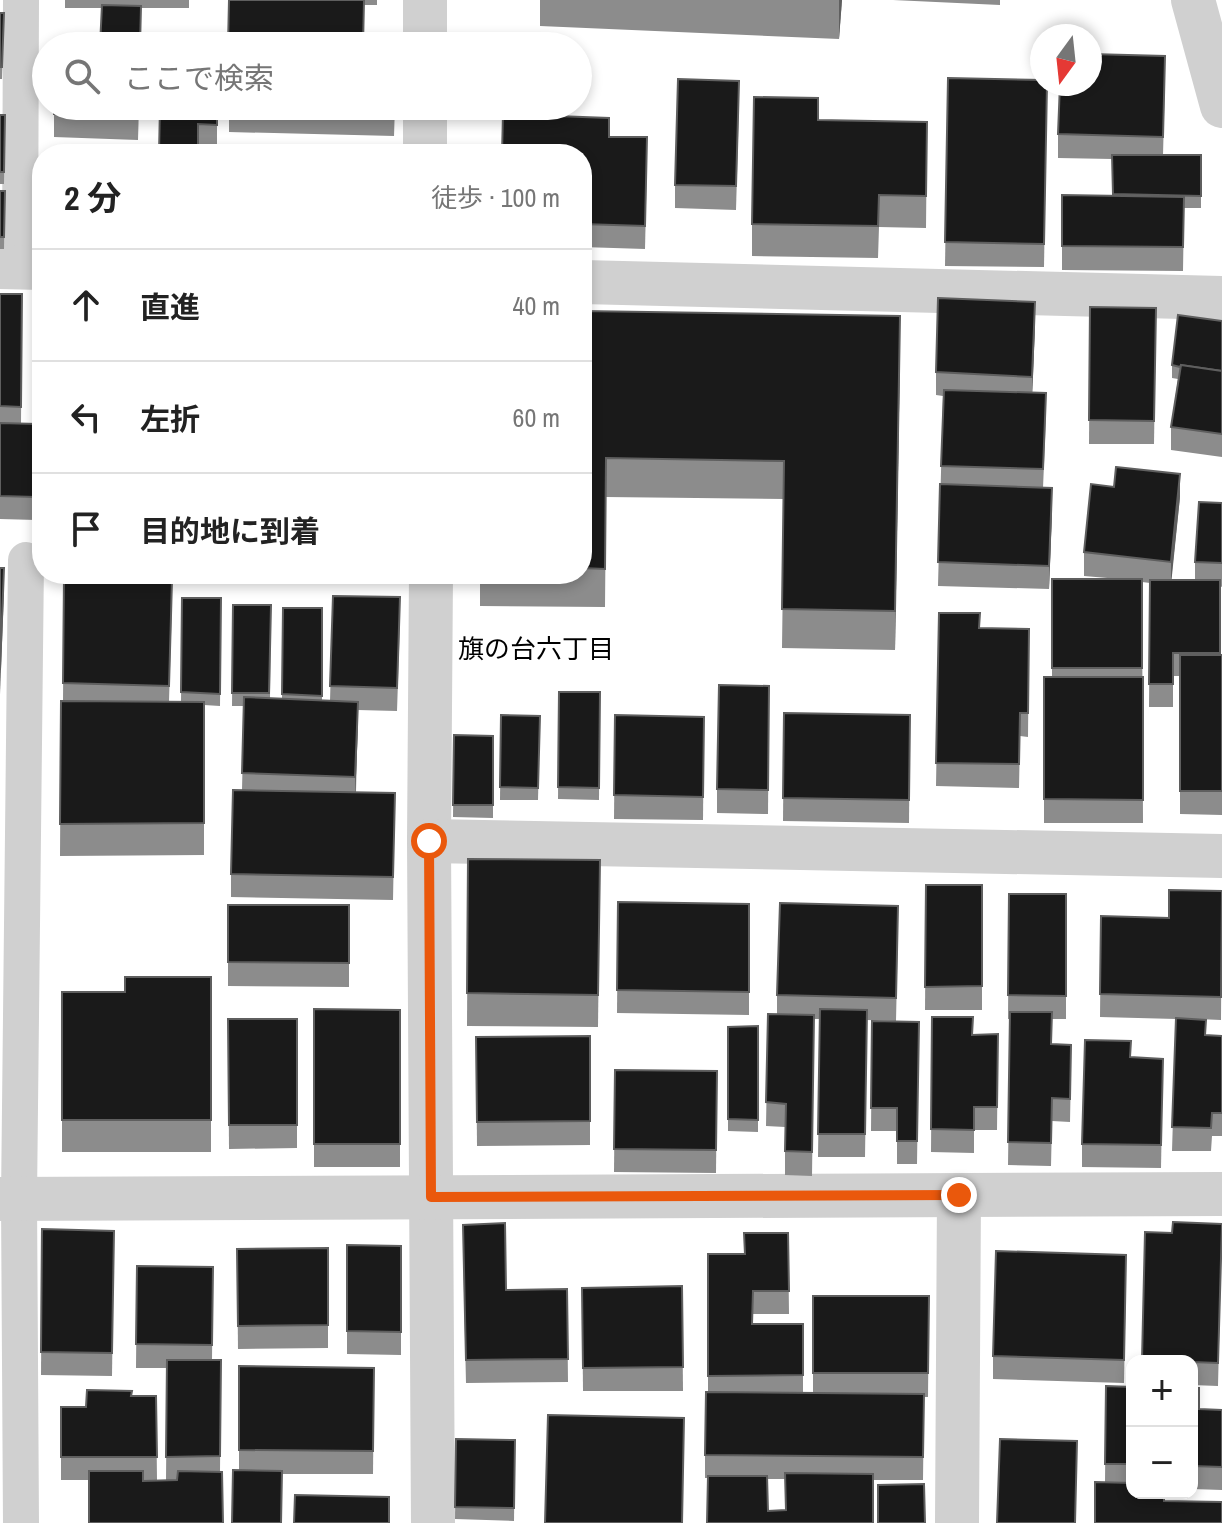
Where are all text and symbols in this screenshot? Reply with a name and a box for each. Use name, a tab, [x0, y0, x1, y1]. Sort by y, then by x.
north arrow	[1030, 24, 1102, 96]
search box	[32, 32, 592, 120]
icon: search	[60, 54, 104, 98]
text: ここで検索	[124, 58, 274, 98]
text: 2 分	[64, 175, 121, 221]
text: 徒歩 · 100 m	[431, 180, 560, 215]
icon: ahead	[64, 283, 108, 327]
text: 直進	[140, 287, 200, 327]
text: 40 m	[513, 288, 560, 323]
icon: left	[64, 395, 108, 439]
text: 左折	[140, 399, 200, 439]
text: 60 m	[513, 400, 560, 435]
icon: arrive	[64, 507, 108, 551]
text: 目的地に到着	[140, 511, 320, 551]
district label: 旗の台六丁目	[458, 631, 614, 666]
route start	[411, 823, 447, 859]
route end	[941, 1177, 977, 1213]
map controls	[1126, 1355, 1198, 1499]
button: +	[1126, 1355, 1198, 1427]
button: −	[1126, 1427, 1198, 1499]

